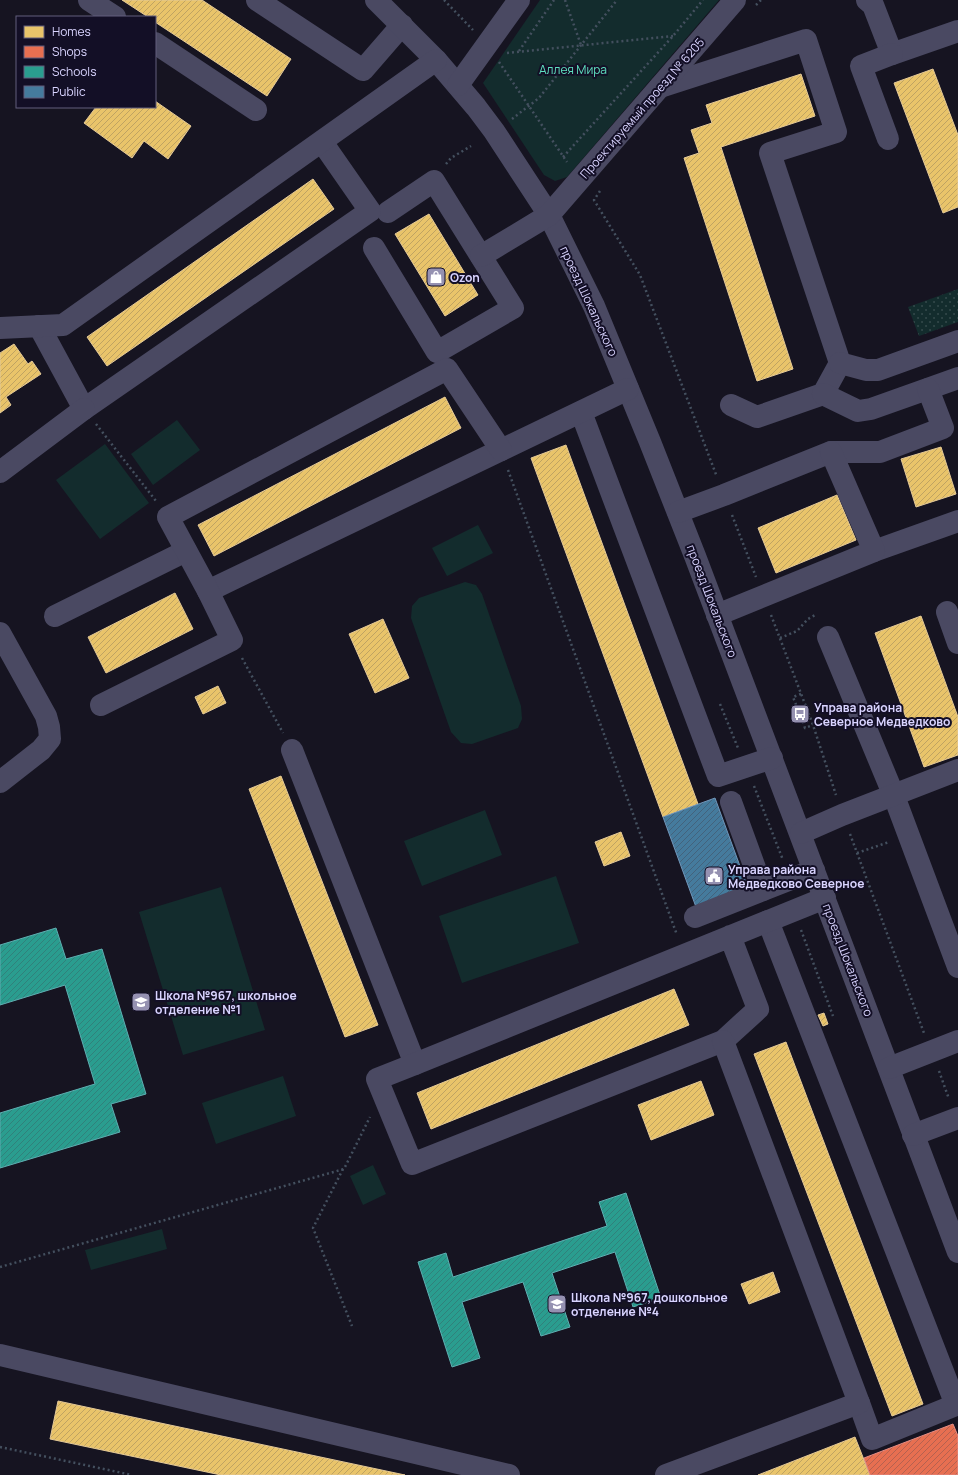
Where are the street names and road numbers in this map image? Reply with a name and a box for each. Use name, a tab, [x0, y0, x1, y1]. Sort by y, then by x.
street label: Проектируемый проезд № 6205	[576, 34, 708, 182]
street label: проезд Шокальского	[556, 243, 622, 359]
street label: проезд Шокальского	[683, 542, 741, 660]
street label: проезд Шокальского	[819, 901, 877, 1019]

